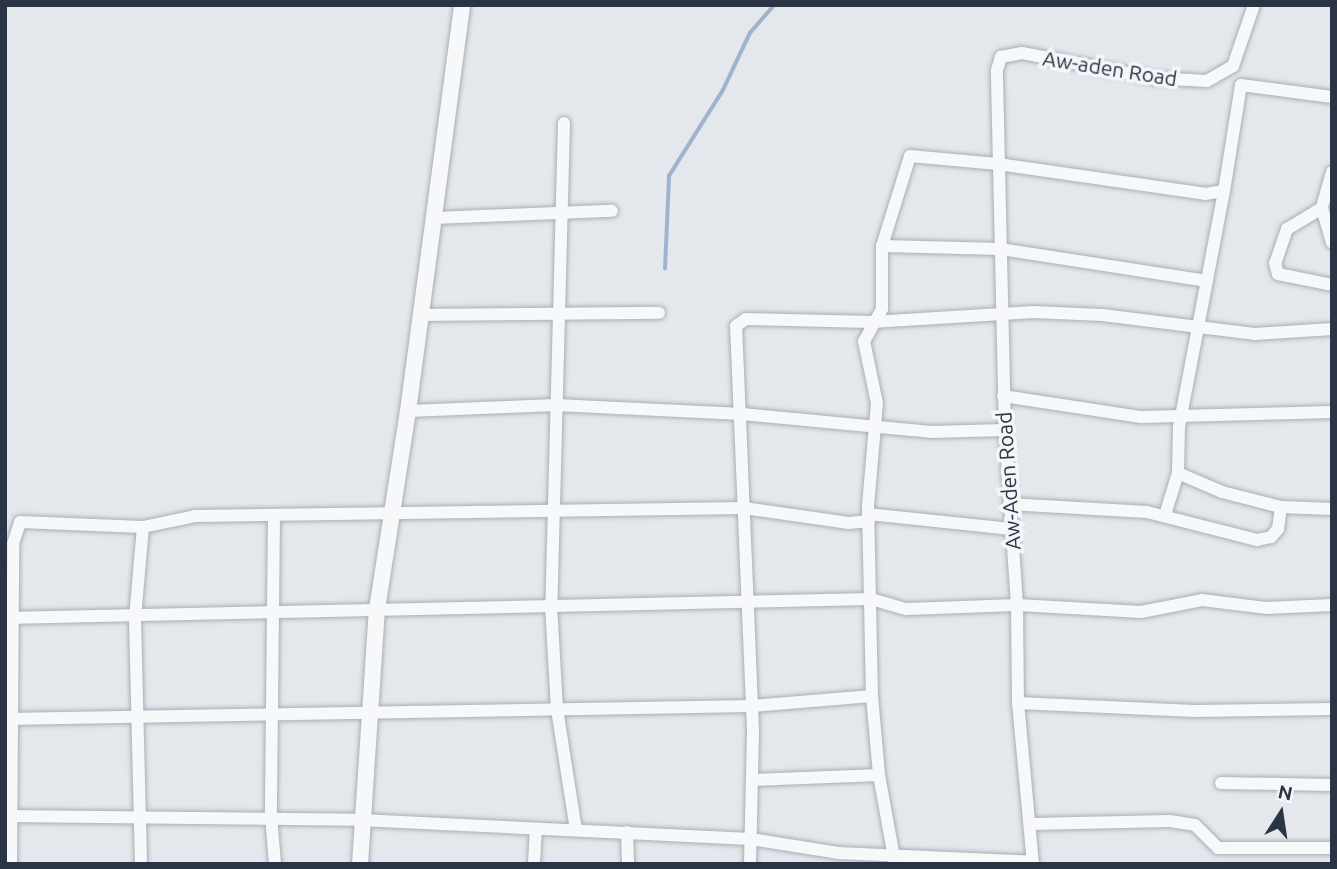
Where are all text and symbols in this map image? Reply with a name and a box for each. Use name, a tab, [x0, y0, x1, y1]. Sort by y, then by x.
street label: Aw-aden Road	[1041, 45, 1179, 91]
street label: Aw-Aden Road	[991, 411, 1025, 551]
north arrow	[1246, 778, 1316, 848]
text: N	[1276, 780, 1295, 805]

